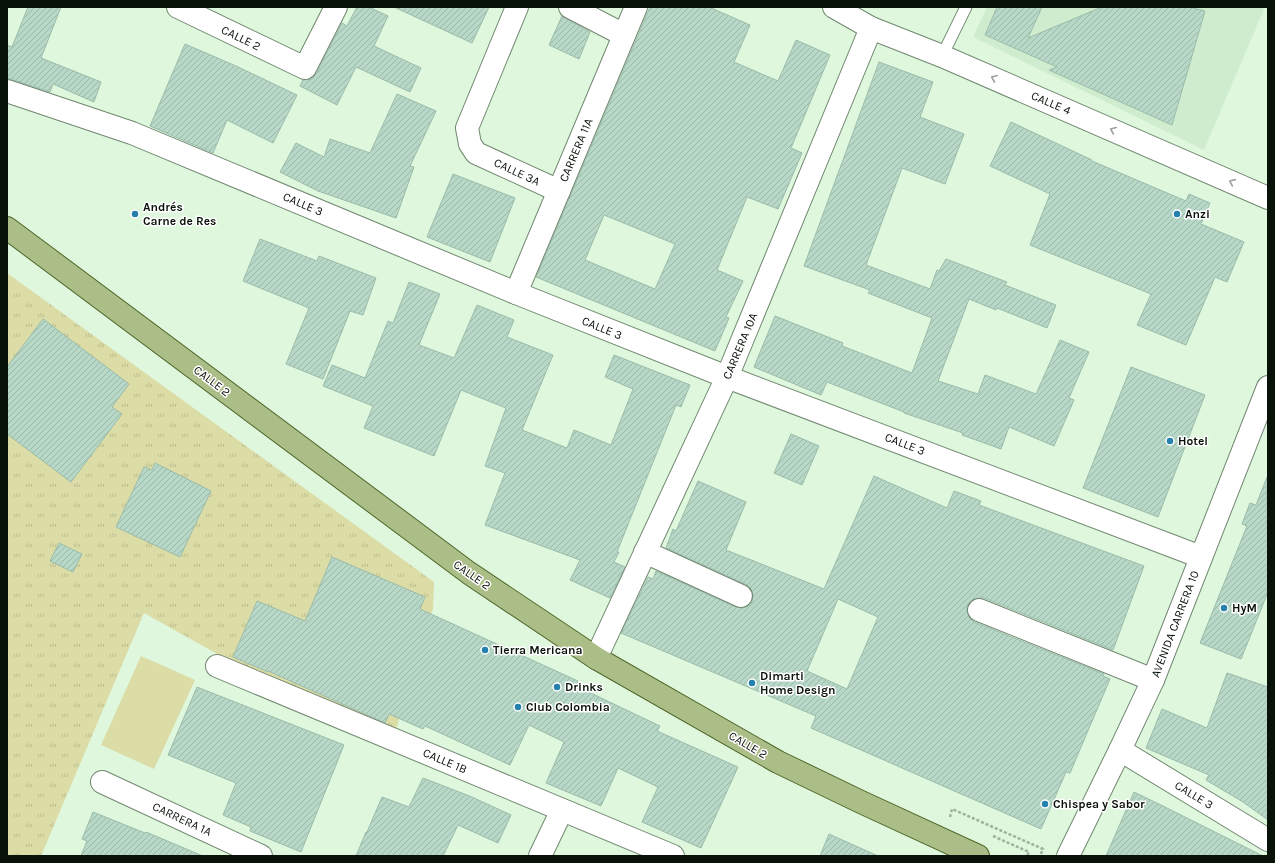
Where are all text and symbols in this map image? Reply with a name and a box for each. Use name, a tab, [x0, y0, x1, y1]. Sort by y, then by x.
street label: CALLE 2	[219, 22, 263, 54]
one-way arrow	[990, 75, 997, 83]
street label: CALLE 4	[1029, 88, 1073, 118]
street label: CARRERA 11A	[556, 116, 596, 184]
one-way arrow	[1110, 127, 1118, 135]
street label: CALLE 3A	[492, 155, 542, 189]
one-way arrow	[1229, 179, 1237, 187]
street label: CALLE 3	[281, 189, 325, 219]
place label: Andrés Carne de Res	[143, 200, 216, 228]
place label: Anzi	[1185, 207, 1210, 221]
marker: Andrés Carne de Res	[130, 209, 140, 219]
marker: Anzi	[1172, 209, 1182, 219]
street label: CARRERA 10A	[720, 311, 760, 381]
street label: CALLE 3	[580, 314, 624, 342]
street label: CALLE 2	[191, 363, 233, 399]
street label: CALLE 3	[883, 430, 927, 458]
place label: Hotel	[1178, 434, 1208, 448]
marker: Hotel	[1165, 436, 1175, 446]
street label: CALLE 2	[451, 557, 493, 593]
street label: AVENIDA CARRERA 10	[1148, 569, 1202, 679]
place label: HyM	[1232, 601, 1257, 615]
marker: HyM	[1219, 603, 1229, 613]
place label: Tierra Mericana	[493, 643, 583, 657]
marker: Tierra Mericana	[480, 645, 490, 655]
place label: Dimarti Home Design	[760, 669, 835, 697]
marker: Dimarti Home Design	[747, 678, 757, 688]
place label: Drinks	[565, 680, 603, 694]
marker: Drinks	[552, 682, 562, 692]
place label: Club Colombia	[526, 700, 610, 714]
marker: Club Colombia	[513, 702, 523, 712]
street label: CALLE 2	[726, 728, 770, 762]
street label: CALLE 1B	[421, 745, 469, 777]
street label: CALLE 3	[1172, 778, 1216, 812]
place label: Chispea y Sabor	[1053, 797, 1145, 811]
street label: CARRERA 1A	[150, 799, 214, 839]
marker: Chispea y Sabor	[1040, 799, 1050, 809]

